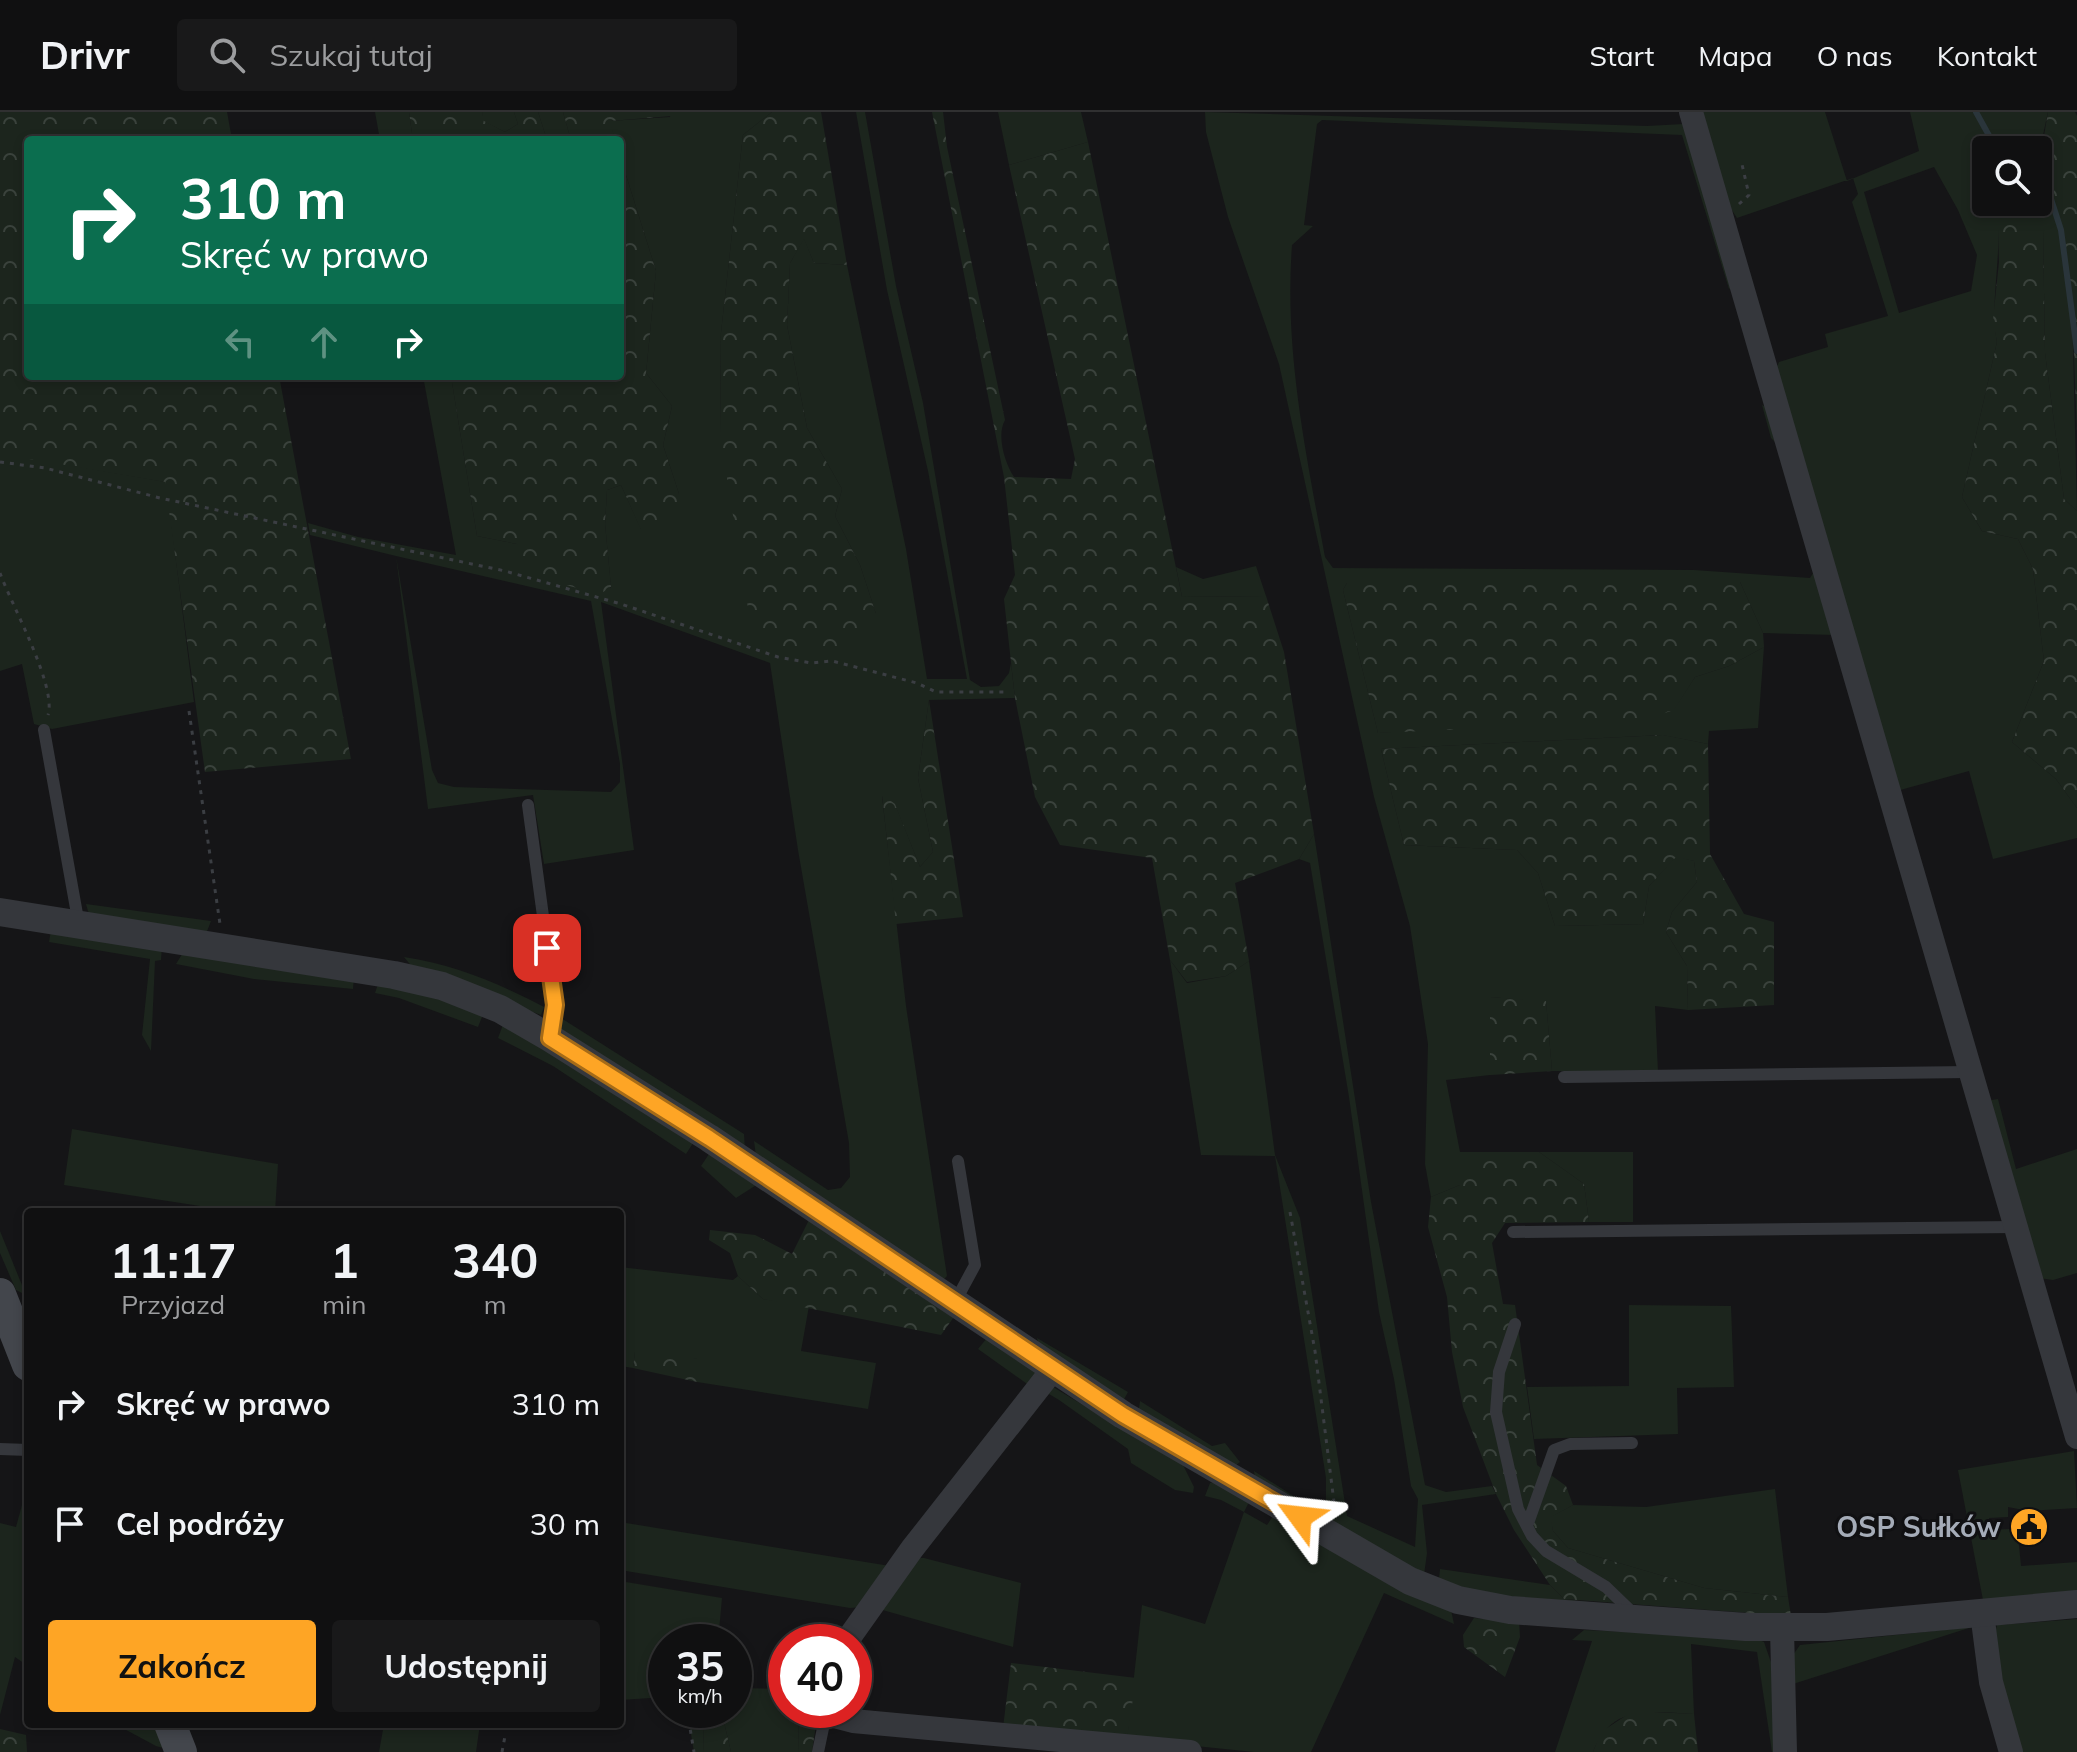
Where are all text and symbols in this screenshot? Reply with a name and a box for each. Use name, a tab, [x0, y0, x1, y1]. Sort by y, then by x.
search box	[177, 19, 737, 91]
text: Drivr	[40, 31, 129, 79]
icon: search	[205, 33, 249, 77]
text: Szukaj tutaj	[269, 36, 433, 74]
text: Start	[1590, 38, 1654, 73]
text: Mapa	[1698, 38, 1773, 73]
text: O nas	[1817, 38, 1893, 73]
text: Kontakt	[1937, 38, 2037, 73]
map controls	[1972, 136, 2052, 216]
button: search	[1972, 136, 2052, 216]
text: 310 m	[180, 163, 347, 233]
icon: right	[48, 168, 152, 272]
text: Skręć w prawo	[180, 232, 429, 277]
icon: left	[218, 320, 262, 364]
icon: ahead	[302, 320, 346, 364]
icon: right	[386, 320, 430, 364]
pin	[513, 914, 581, 982]
icon: arrive	[525, 926, 569, 970]
text: 11:17	[110, 1230, 237, 1290]
text: 1	[330, 1230, 359, 1290]
text: 340	[452, 1230, 538, 1290]
text: Przyjazd	[121, 1288, 225, 1321]
text: min	[322, 1288, 366, 1321]
text: m	[484, 1288, 507, 1321]
icon: right	[48, 1382, 92, 1426]
text: Skręć w prawo	[116, 1385, 331, 1423]
text: 310 m	[512, 1385, 600, 1423]
position arrow	[1258, 1475, 1342, 1559]
icon: arrive	[48, 1502, 92, 1546]
text: Cel podróży	[116, 1505, 284, 1543]
text: 30 m	[530, 1505, 600, 1543]
public building icon: OSP Sułków	[2008, 1506, 2050, 1548]
place label: OSP Sułków	[1836, 1509, 2001, 1544]
button: Zakończ	[48, 1620, 316, 1712]
button: Udostępnij	[332, 1620, 600, 1712]
speed limit sign: 40	[768, 1624, 872, 1728]
text: 35	[676, 1641, 724, 1691]
text: km/h	[677, 1683, 723, 1708]

